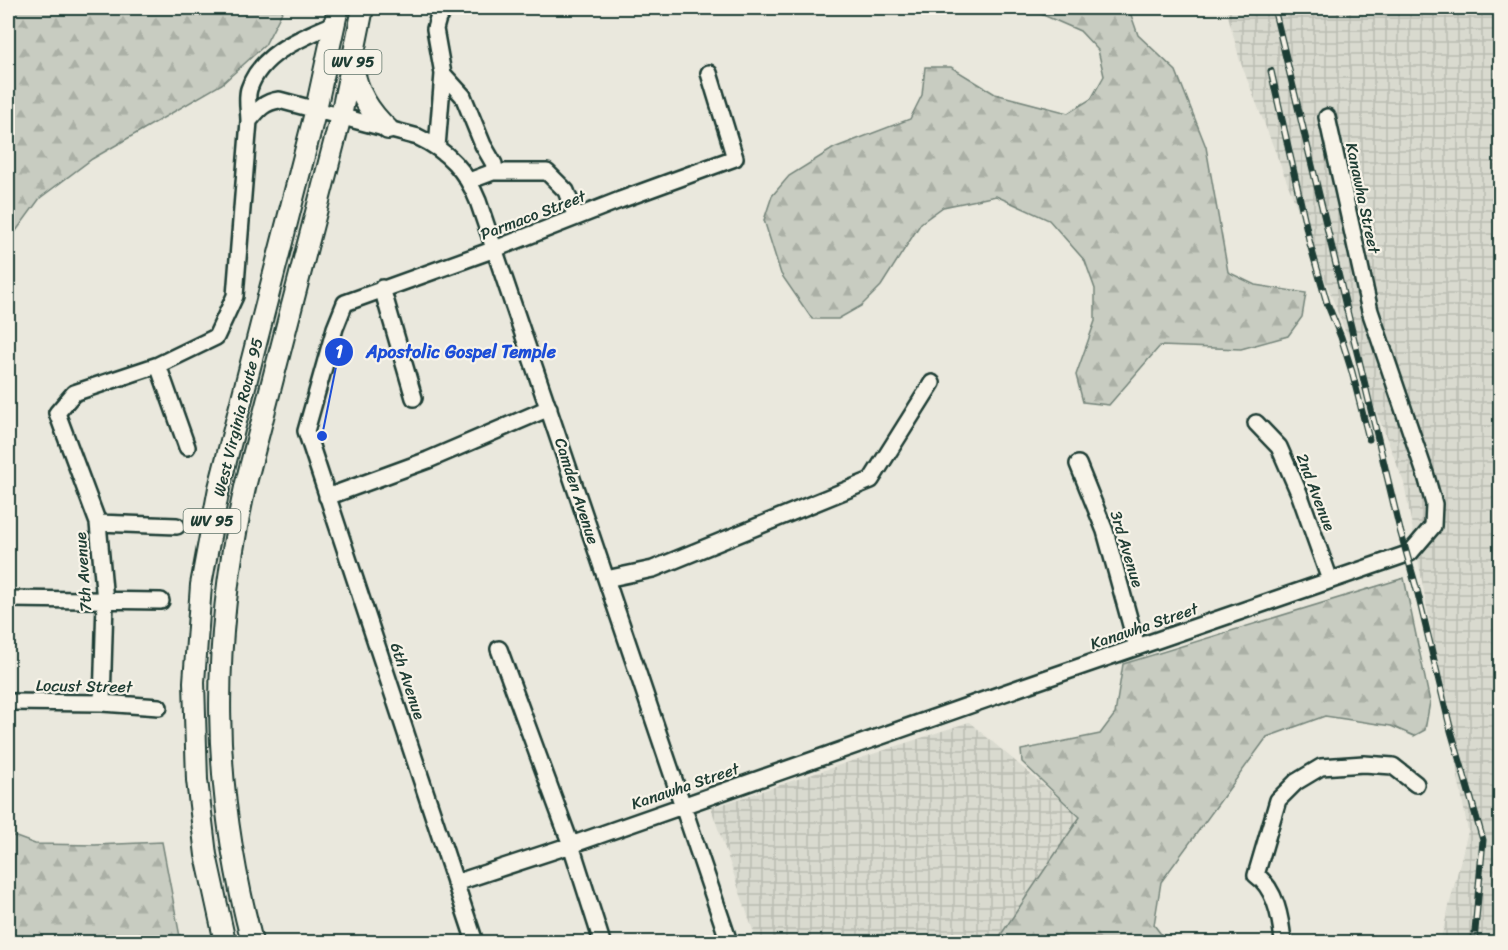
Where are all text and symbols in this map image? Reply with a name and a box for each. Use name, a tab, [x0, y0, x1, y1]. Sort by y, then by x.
road number: WV 95	[324, 50, 382, 74]
street label: Kanawha Street	[1337, 140, 1389, 257]
street label: Parmaco Street	[476, 181, 591, 248]
street label: West Virginia Route 95	[204, 334, 272, 499]
callout: Apostolic Gospel Temple	[324, 334, 569, 370]
text: 1	[335, 336, 343, 368]
text: Apostolic Gospel Temple	[365, 336, 557, 368]
street label: Camden Avenue	[546, 434, 608, 548]
street label: 2nd Avenue	[1288, 449, 1344, 536]
street label: 3rd Avenue	[1102, 507, 1152, 591]
road number: WV 95	[184, 509, 240, 533]
street label: 7th Avenue	[66, 531, 100, 613]
street label: Kanawha Street	[1086, 594, 1202, 658]
street label: 6th Avenue	[382, 639, 434, 724]
street label: Locust Street	[35, 671, 133, 701]
street label: Kanawha Street	[627, 754, 743, 818]

